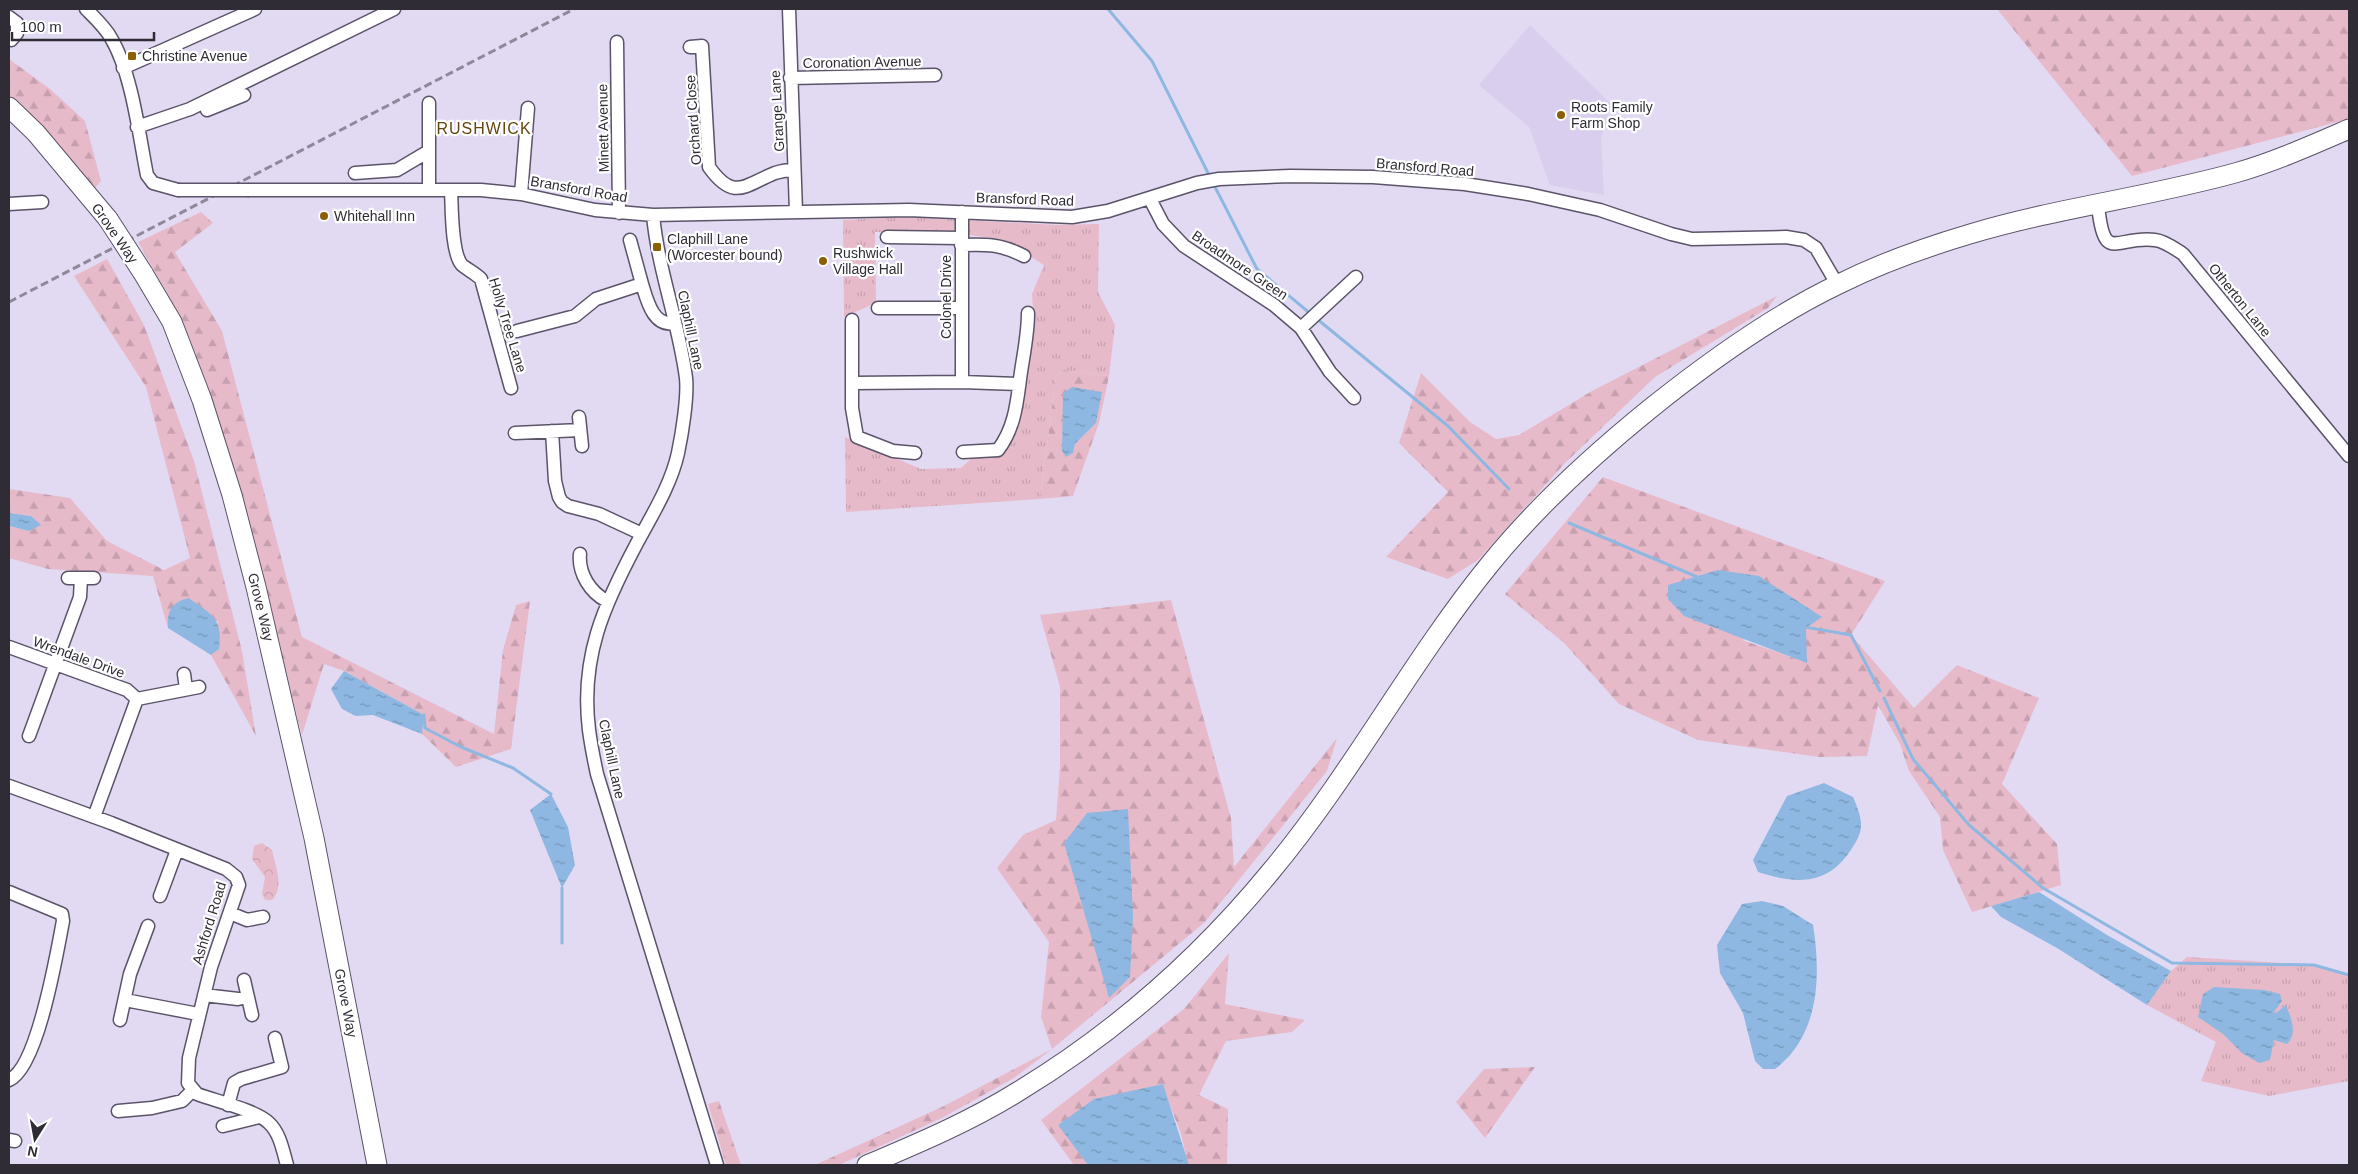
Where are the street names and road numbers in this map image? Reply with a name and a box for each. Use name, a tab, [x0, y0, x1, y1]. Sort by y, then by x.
street label: Coronation Avenue	[802, 53, 922, 71]
street label: Grange Lane	[767, 70, 787, 152]
street label: Orchard Close	[682, 74, 704, 166]
street label: Minett Avenue	[594, 83, 612, 172]
street label: Bransford Road	[1375, 155, 1475, 179]
street label: Bransford Road	[529, 173, 629, 205]
street label: Bransford Road	[976, 189, 1074, 209]
street label: Grove Way	[89, 200, 141, 266]
street label: Broadmore Green	[1189, 227, 1291, 303]
street label: Colonel Drive	[938, 255, 954, 339]
street label: Otherton Lane	[2206, 260, 2275, 340]
street label: Holly Tree Lane	[486, 276, 530, 374]
street label: Claphill Lane	[675, 289, 707, 371]
street label: Grove Way	[245, 571, 277, 643]
street label: Wrendale Drive	[31, 633, 127, 681]
street label: Claphill Lane	[596, 718, 628, 800]
street label: Ashford Road	[189, 880, 229, 966]
street label: Grove Way	[332, 967, 360, 1039]

